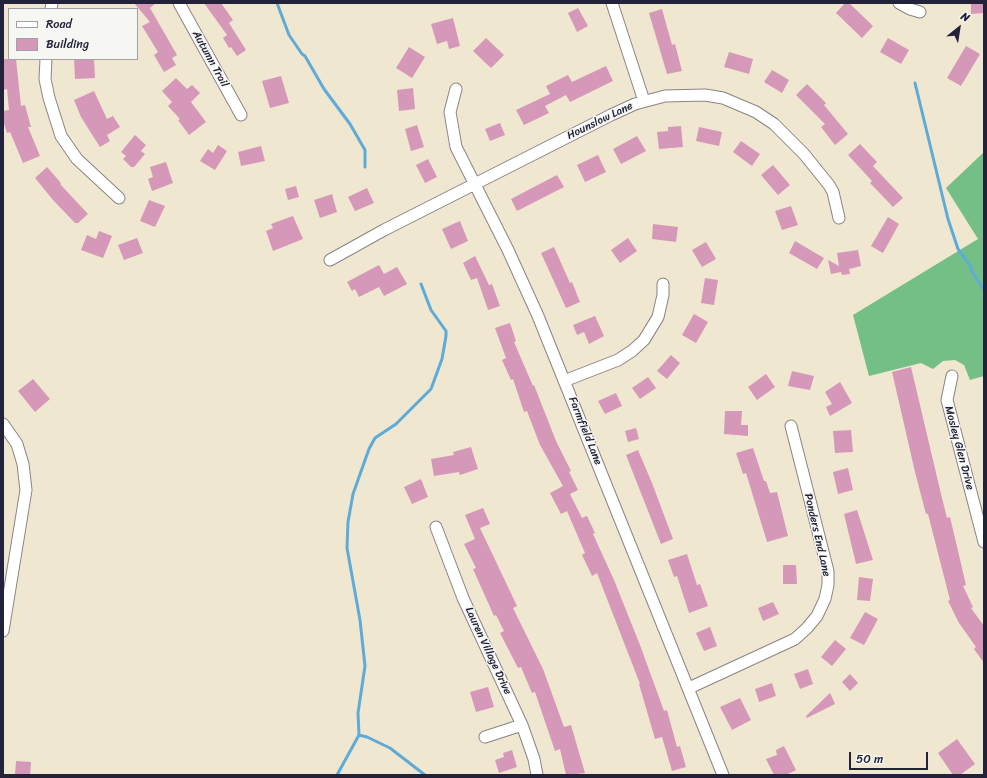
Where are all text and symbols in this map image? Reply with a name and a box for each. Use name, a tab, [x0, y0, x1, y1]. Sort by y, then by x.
text: N	[957, 7, 973, 27]
legend	[8, 8, 138, 60]
north arrow	[939, 8, 979, 48]
text: Road	[46, 13, 72, 35]
street label: Autumn Trail	[189, 29, 231, 89]
text: Building	[46, 33, 89, 55]
street label: Hounslow Lane	[565, 99, 635, 143]
street label: Farmfield Lane	[565, 395, 605, 467]
street label: Mosley Glen Drive	[941, 405, 977, 491]
street label: Ponders End Lane	[801, 492, 833, 578]
street label: Lauren Village Drive	[462, 605, 514, 697]
scale bar	[851, 744, 930, 770]
text: 50 m	[856, 748, 883, 770]

